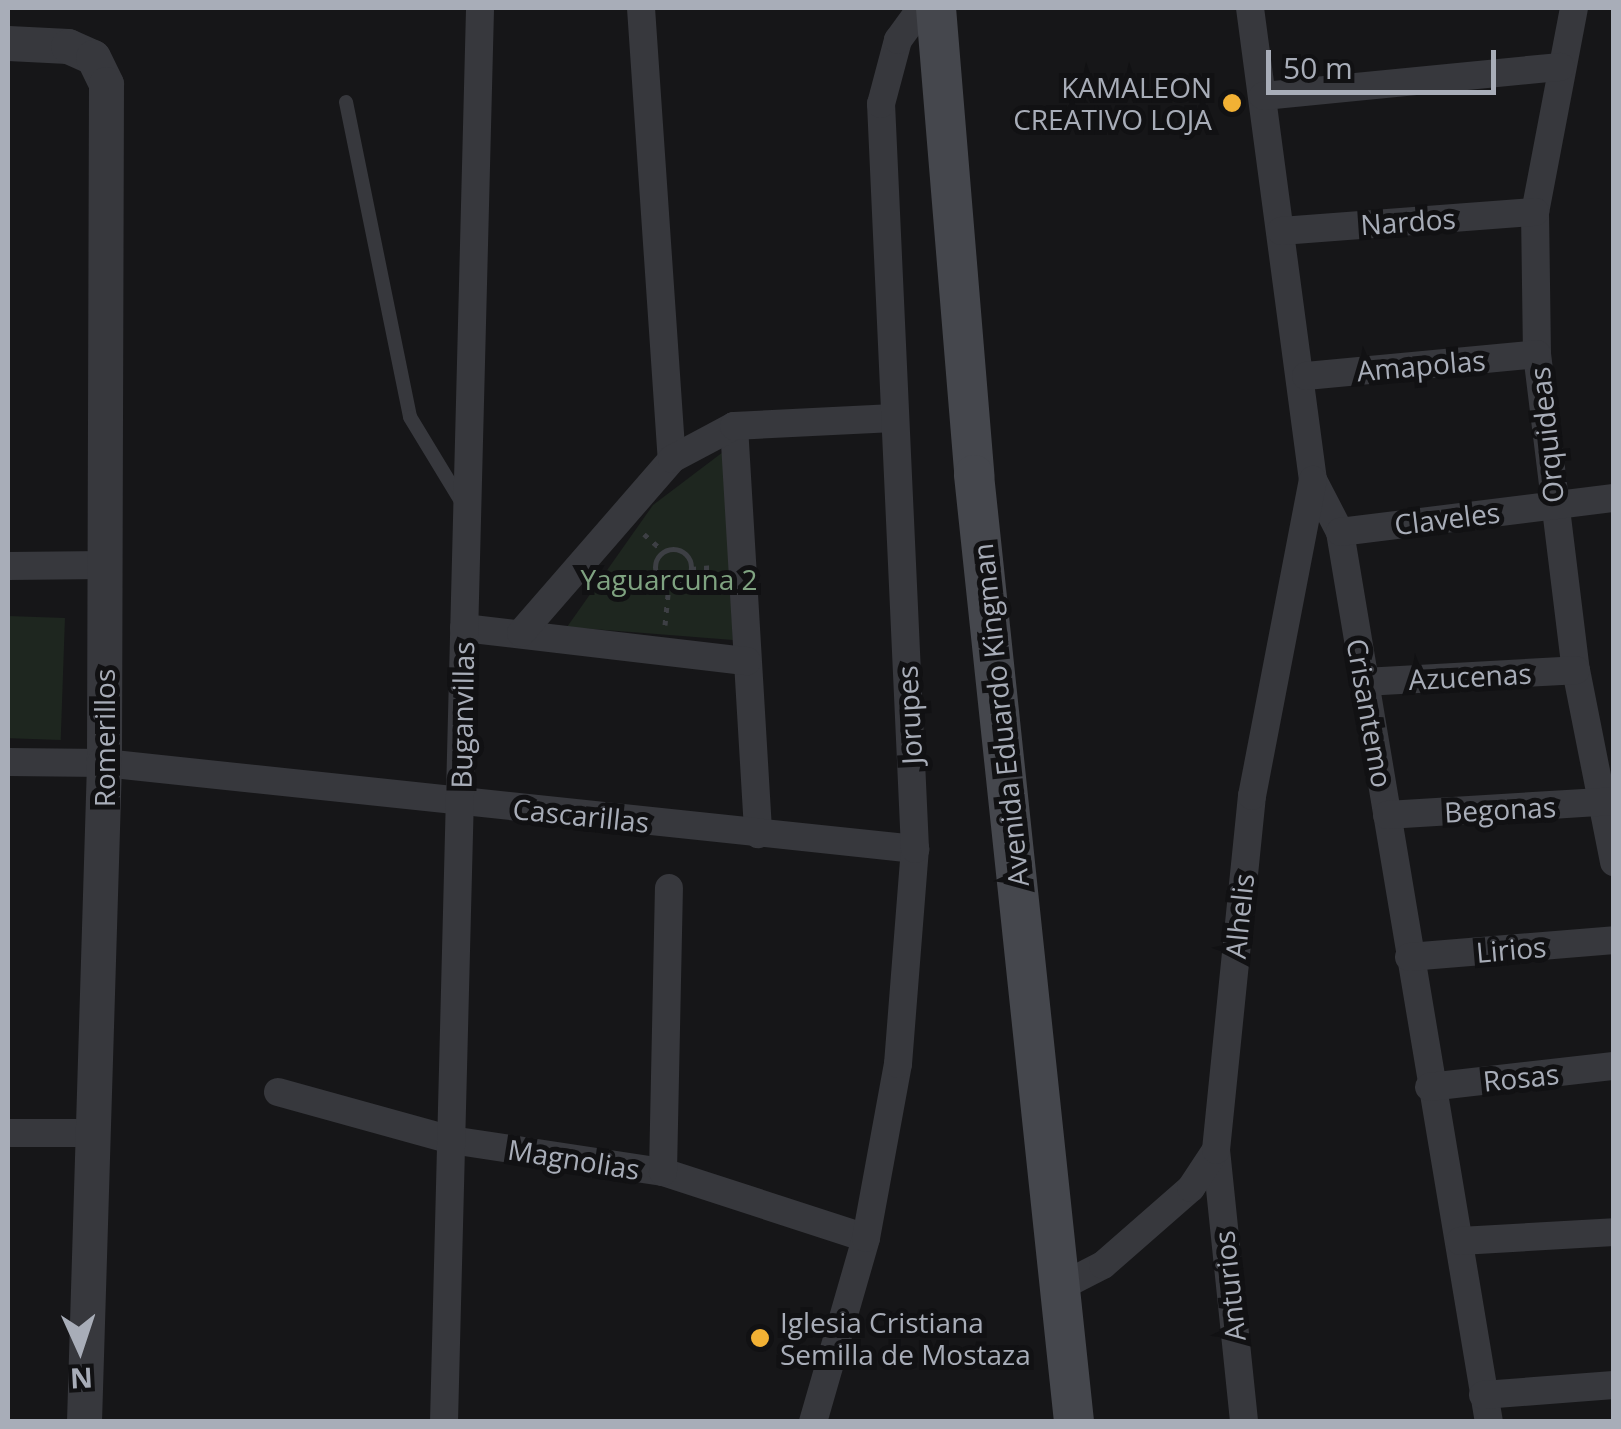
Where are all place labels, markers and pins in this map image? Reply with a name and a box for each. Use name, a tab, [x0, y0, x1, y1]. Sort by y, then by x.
place label: KAMALEON CREATIVO LOJA	[1013, 70, 1212, 136]
marker: KAMALEON CREATIVO LOJA	[1221, 92, 1243, 114]
place label: Iglesia Cristiana Semilla de Mostaza	[780, 1305, 1031, 1371]
marker: Iglesia Cristiana Semilla de Mostaza	[749, 1327, 771, 1349]

